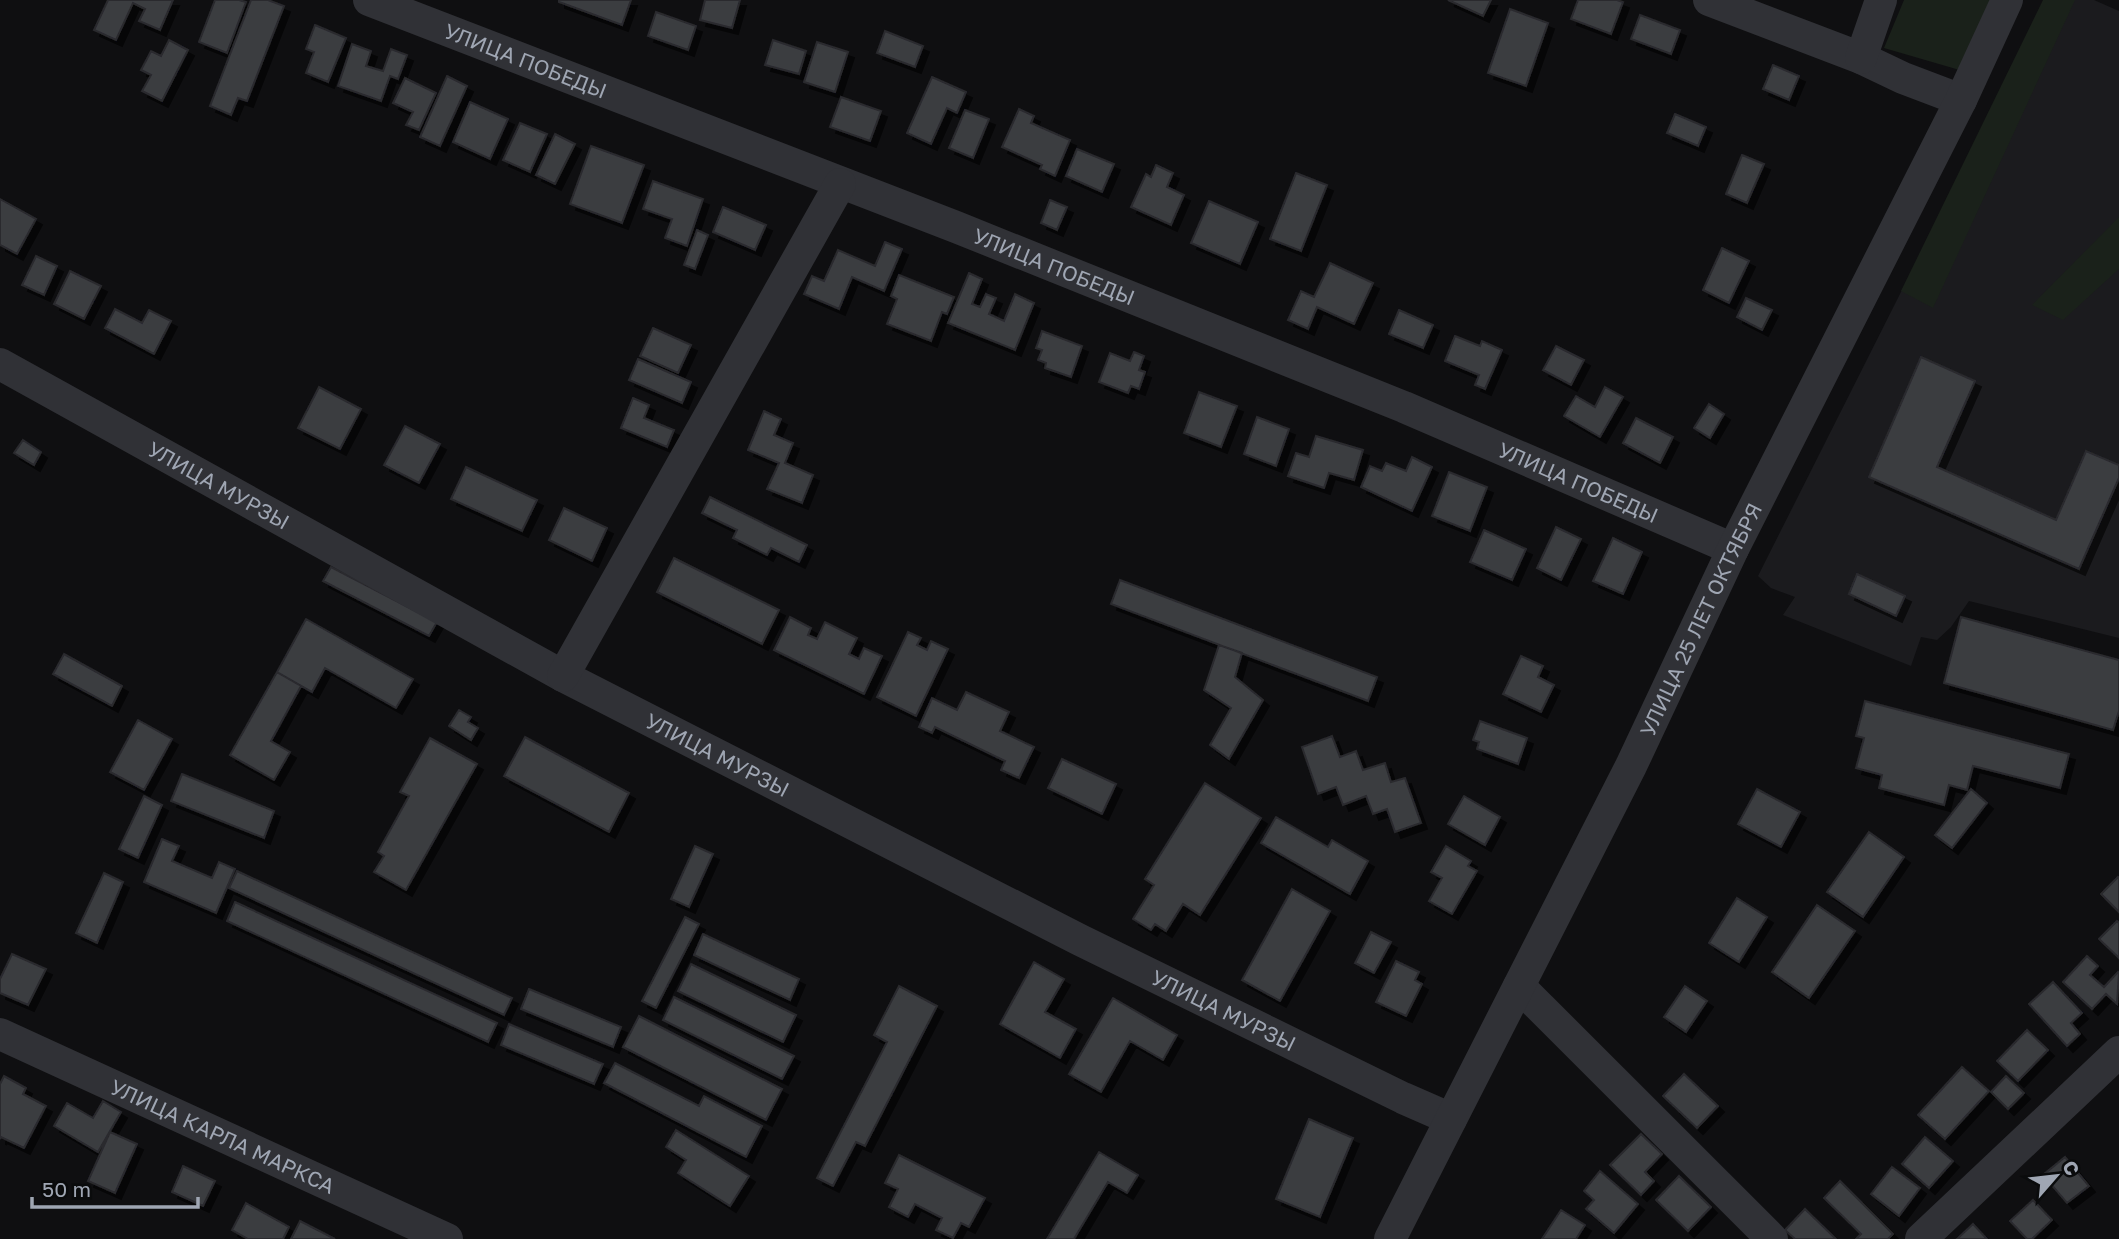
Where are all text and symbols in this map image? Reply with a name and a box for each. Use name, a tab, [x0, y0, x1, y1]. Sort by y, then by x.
street label: УЛИЦА ПОБЕДЫ	[441, 17, 611, 104]
street label: УЛИЦА ПОБЕДЫ	[969, 222, 1139, 310]
street label: УЛИЦА МУРЗЫ	[143, 436, 294, 535]
street label: УЛИЦА ПОБЕДЫ	[1494, 436, 1662, 528]
street label: УЛИЦА 25 ЛЕТ ОКТЯБРЯ	[1634, 498, 1767, 740]
street label: УЛИЦА МУРЗЫ	[641, 707, 794, 802]
street label: УЛИЦА МУРЗЫ	[1147, 964, 1300, 1057]
street label: УЛИЦА КАРЛА МАРКСА	[106, 1073, 339, 1199]
north arrow	[2021, 1141, 2091, 1211]
text: С	[2058, 1156, 2085, 1179]
scale bar	[32, 1166, 198, 1210]
text: 50 m	[42, 1176, 91, 1202]

